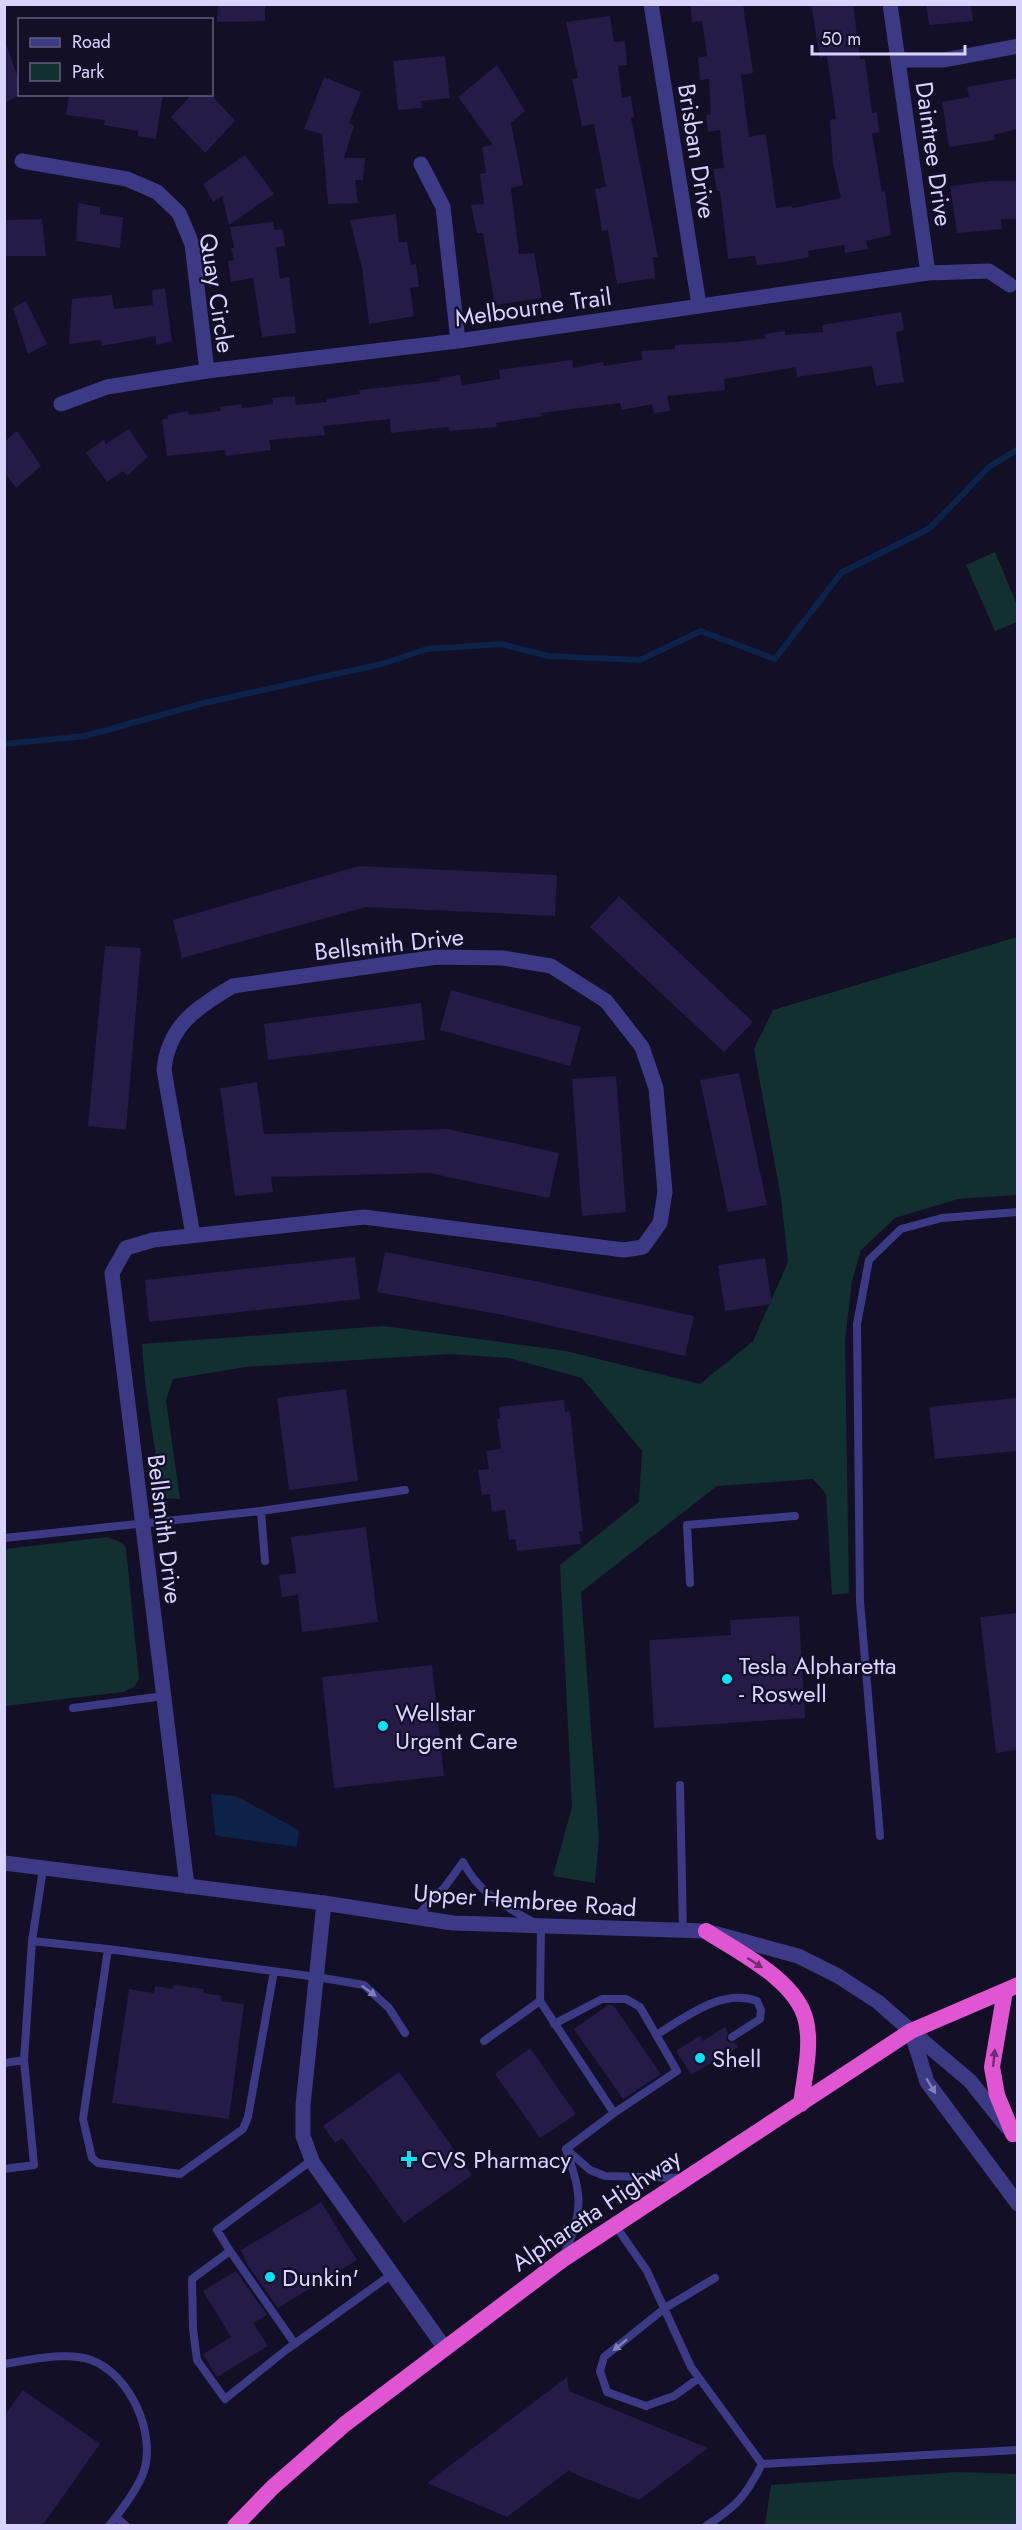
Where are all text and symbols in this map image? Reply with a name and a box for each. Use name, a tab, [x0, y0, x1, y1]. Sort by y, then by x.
legend	[18, 18, 213, 96]
scale bar	[812, 18, 965, 56]
text: 50 m	[821, 26, 861, 52]
text: Road	[72, 29, 111, 55]
text: Park	[72, 59, 104, 85]
street label: Daintree Drive	[907, 79, 961, 229]
street label: Brisban Drive	[669, 81, 725, 221]
street label: Quay Circle	[190, 231, 244, 355]
street label: Melbourne Trail	[452, 279, 614, 335]
street label: Bellsmith Drive	[312, 919, 466, 969]
street label: Bellsmith Drive	[138, 1452, 192, 1606]
place label: Tesla Alpharetta - Roswell	[739, 1648, 897, 1711]
marker: Tesla Alpharetta - Roswell	[720, 1672, 734, 1686]
place label: Wellstar Urgent Care	[395, 1695, 518, 1758]
marker: Wellstar Urgent Care	[376, 1719, 390, 1733]
street label: Upper Hembree Road	[412, 1875, 638, 1925]
one-way arrow	[746, 1957, 762, 1969]
one-way arrow	[361, 1985, 377, 1997]
place label: Shell	[712, 2041, 761, 2076]
one-way arrow	[989, 2048, 999, 2067]
marker: Shell	[693, 2051, 707, 2065]
one-way arrow	[925, 2077, 936, 2094]
street label: Alpharetta Highway	[504, 2140, 688, 2280]
place label: CVS Pharmacy	[421, 2142, 572, 2177]
marker: CVS Pharmacy	[402, 2152, 416, 2166]
place label: Dunkin'	[282, 2260, 359, 2295]
marker: Dunkin'	[263, 2270, 277, 2284]
one-way arrow	[612, 2338, 628, 2351]

